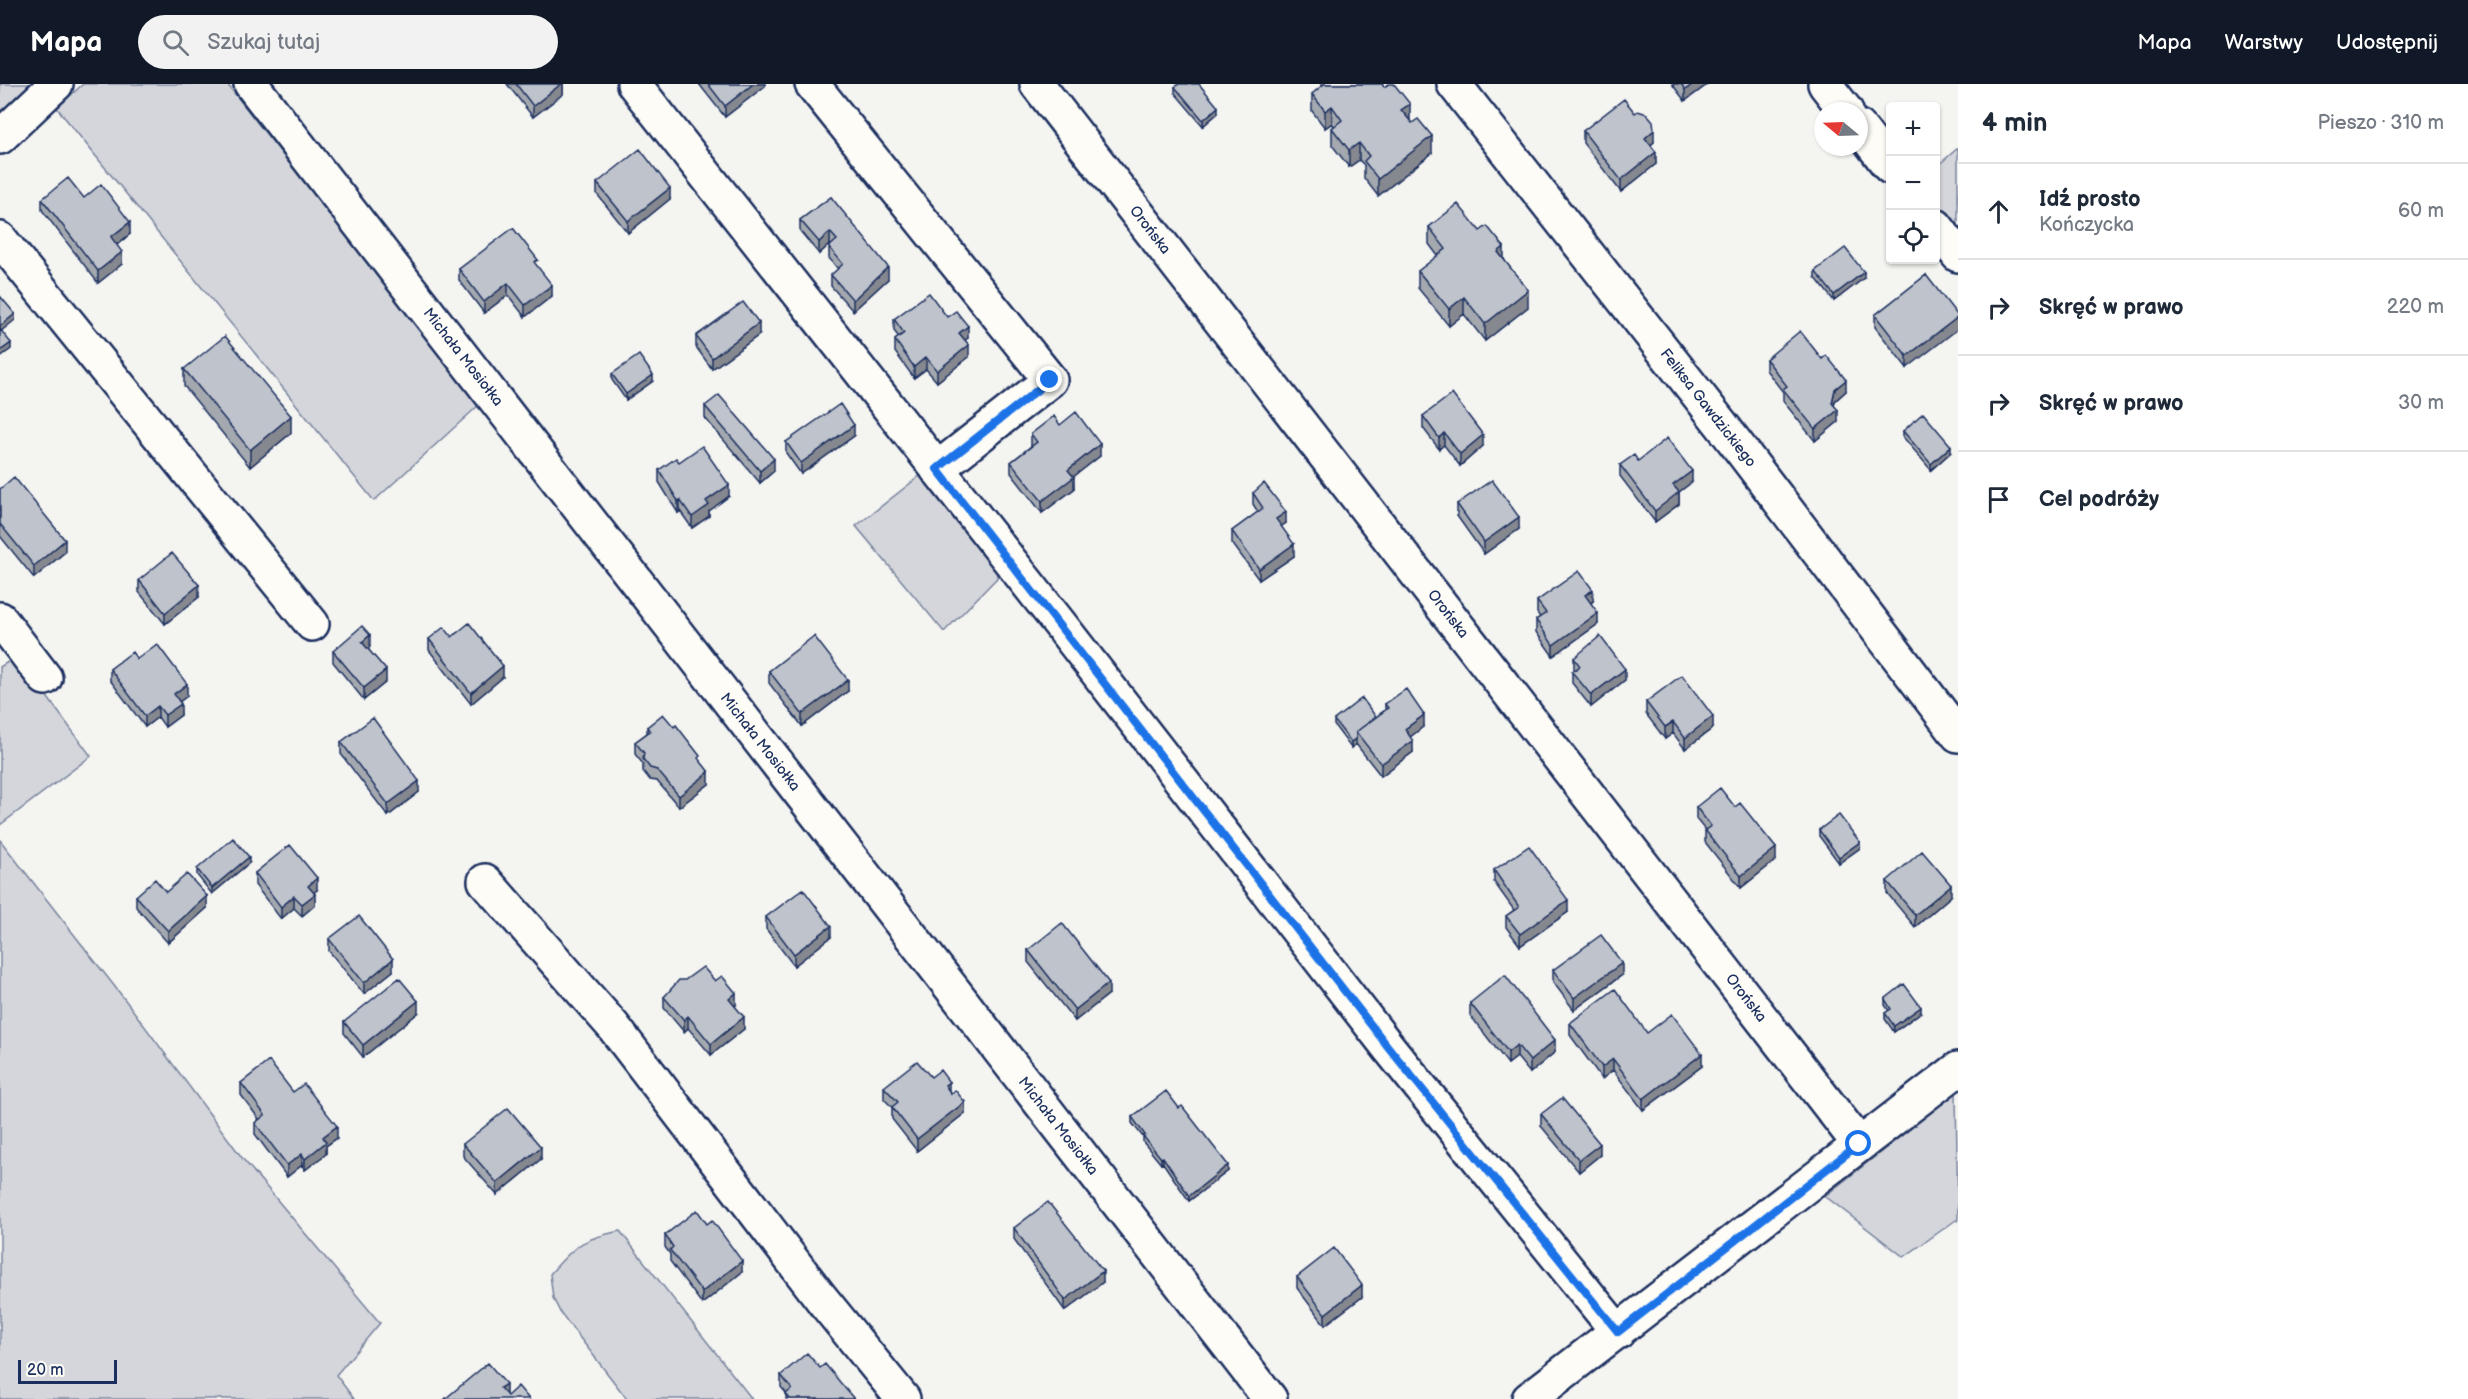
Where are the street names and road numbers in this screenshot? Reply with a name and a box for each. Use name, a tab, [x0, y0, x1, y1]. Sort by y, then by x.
street label: Orońska	[1125, 202, 1175, 258]
street label: Michała Mosiołka	[419, 304, 507, 410]
street label: Feliksa Gawdzickiego	[1656, 345, 1760, 471]
street label: Orońska	[1423, 586, 1473, 642]
street label: Michała Mosiołka	[716, 689, 804, 795]
street label: Orońska	[1721, 970, 1771, 1026]
street label: Michała Mosiołka	[1014, 1073, 1102, 1179]

